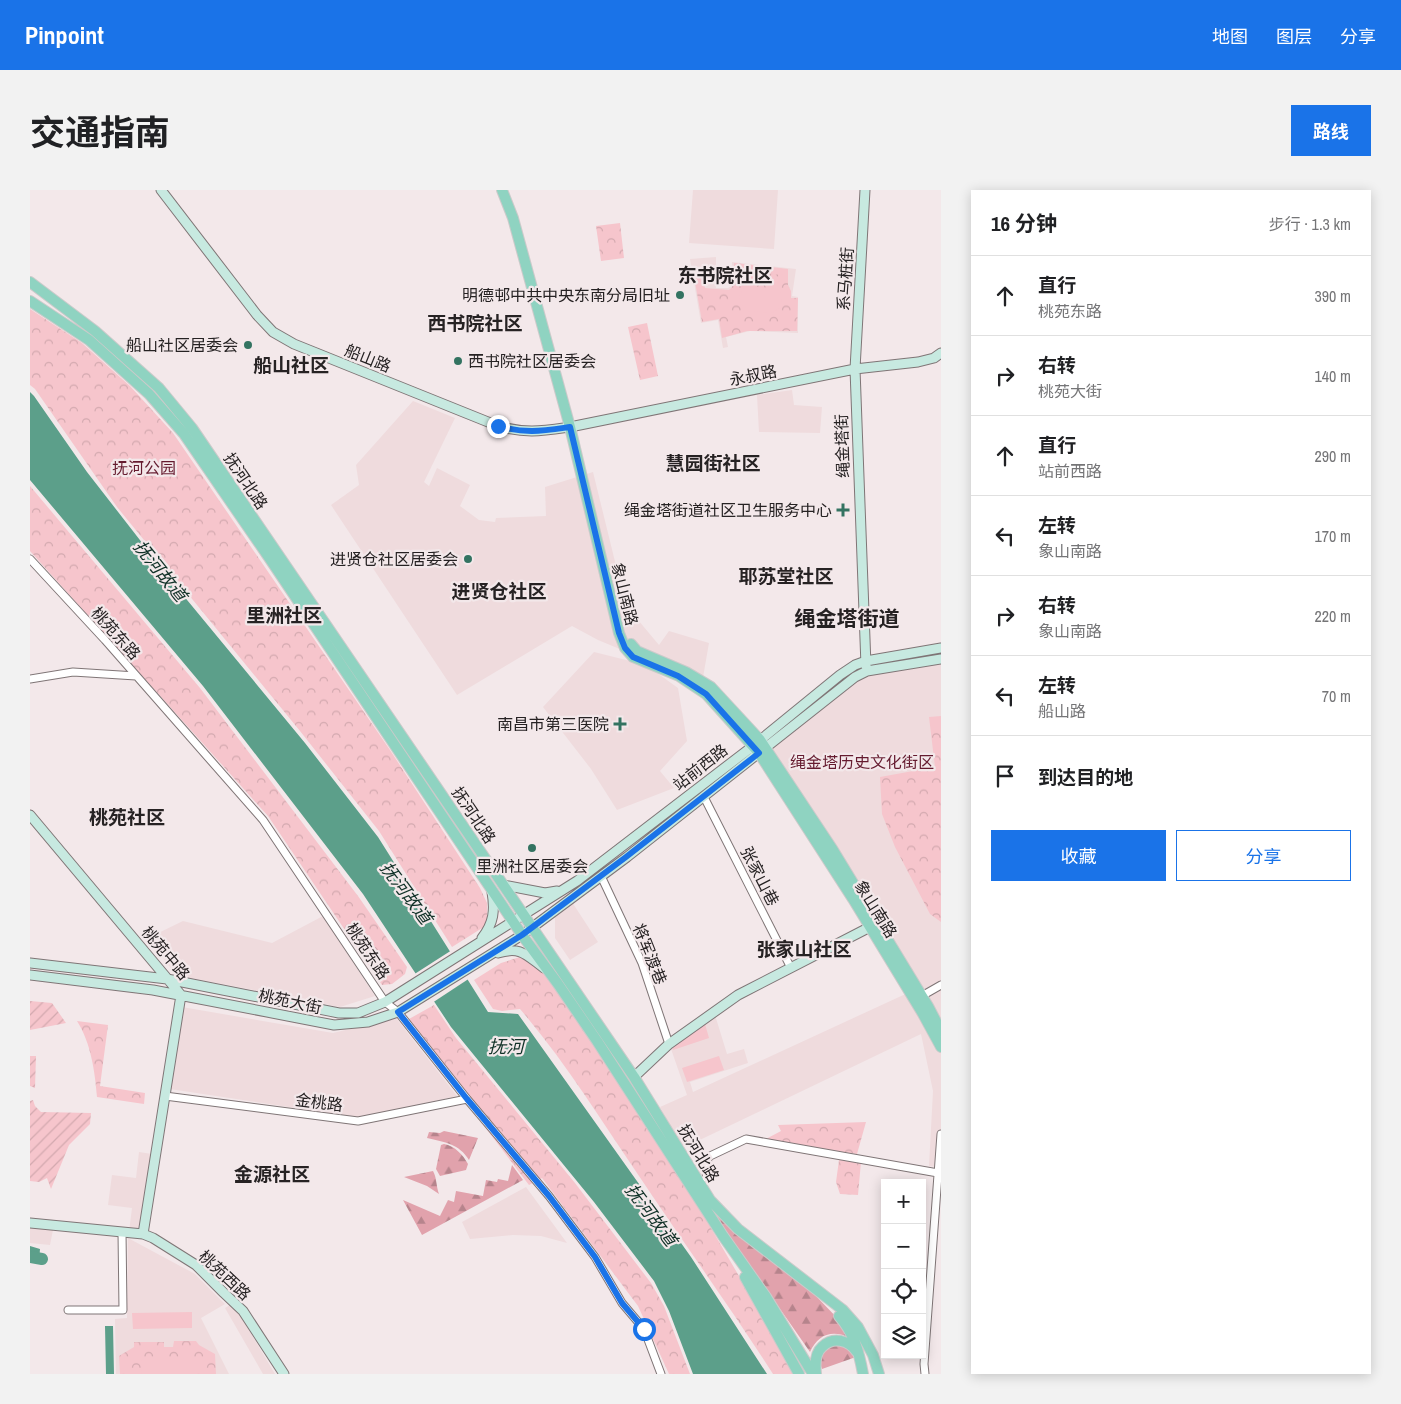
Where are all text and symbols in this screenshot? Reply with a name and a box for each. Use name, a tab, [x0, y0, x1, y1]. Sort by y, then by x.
text: Pinpoint	[25, 19, 104, 51]
text: 地图	[1212, 24, 1248, 49]
text: 图层	[1276, 24, 1312, 49]
text: 分享	[1340, 24, 1376, 49]
button: 路线	[1291, 105, 1371, 156]
text: 交通指南	[30, 109, 170, 156]
text: 16 分钟	[991, 209, 1057, 238]
text: 步行 · 1.3 km	[1269, 213, 1351, 235]
street label: 系马桩街	[832, 246, 858, 312]
district label: 东书院社区	[677, 262, 773, 288]
text: 直行	[1038, 272, 1076, 298]
icon: ahead	[991, 282, 1019, 310]
place label: 明德邨中共中央东南分局旧址	[462, 284, 670, 306]
text: 390 m	[1315, 285, 1351, 307]
marker: 明德邨中共中央东南分局旧址	[674, 289, 686, 301]
text: 桃苑东路	[1038, 300, 1102, 322]
district label: 西书院社区	[427, 310, 523, 336]
place label: 船山社区居委会	[126, 334, 238, 356]
marker: 船山社区居委会	[242, 339, 254, 351]
street label: 船山路	[342, 339, 394, 377]
place label: 西书院社区居委会	[468, 350, 596, 372]
district label: 船山社区	[253, 352, 329, 378]
text: 右转	[1038, 352, 1076, 378]
marker: 西书院社区居委会	[452, 355, 464, 367]
street label: 永叔路	[727, 360, 779, 390]
icon: right	[991, 362, 1019, 390]
text: 140 m	[1315, 365, 1351, 387]
text: 桃苑大街	[1038, 380, 1102, 402]
street label: 绳金塔街	[830, 414, 854, 478]
route end	[487, 415, 510, 438]
text: 直行	[1038, 432, 1076, 458]
icon: ahead	[991, 442, 1019, 470]
text: 290 m	[1315, 445, 1351, 467]
street label: 抚河北路	[219, 448, 273, 514]
district label: 慧园街社区	[665, 450, 761, 476]
park label: 抚河公园	[112, 457, 176, 479]
text: 站前西路	[1038, 460, 1102, 482]
place label: 绳金塔街道社区卫生服务中心	[624, 499, 832, 521]
marker: 绳金塔街道社区卫生服务中心	[836, 503, 850, 517]
text: 左转	[1038, 512, 1076, 538]
icon: left	[991, 522, 1019, 550]
text: 170 m	[1315, 525, 1351, 547]
water label: 抚河故道	[128, 535, 195, 609]
text: 象山南路	[1038, 540, 1102, 562]
place label: 进贤仓社区居委会	[330, 548, 458, 570]
marker: 进贤仓社区居委会	[462, 553, 474, 565]
street label: 象山南路	[607, 560, 643, 628]
district label: 耶苏堂社区	[738, 563, 834, 589]
district label: 进贤仓社区	[451, 578, 547, 604]
text: 右转	[1038, 592, 1076, 618]
street label: 桃苑东路	[86, 602, 146, 664]
district label: 里洲社区	[246, 602, 322, 628]
icon: right	[991, 602, 1019, 630]
district label: 绳金塔街道	[795, 604, 900, 633]
text: 220 m	[1315, 605, 1351, 627]
text: 象山南路	[1038, 620, 1102, 642]
text: 左转	[1038, 672, 1076, 698]
icon: left	[991, 682, 1019, 710]
text: 70 m	[1322, 685, 1351, 707]
text: 船山路	[1038, 700, 1086, 722]
place label: 南昌市第三医院	[497, 713, 609, 735]
marker: 南昌市第三医院	[613, 717, 627, 731]
street label: 站前西路	[668, 739, 732, 795]
park label: 绳金塔历史文化街区	[790, 751, 934, 773]
icon: arrive	[991, 762, 1019, 790]
text: 到达目的地	[1038, 764, 1133, 790]
street label: 抚河北路	[447, 782, 501, 848]
district label: 桃苑社区	[89, 804, 165, 830]
button: 收藏	[991, 830, 1166, 881]
button: 分享	[1176, 830, 1351, 881]
marker: 里洲社区居委会	[526, 842, 538, 854]
street label: 张家山巷	[736, 842, 784, 910]
place label: 里洲社区居委会	[476, 855, 588, 877]
water label: 抚河故道	[375, 856, 440, 931]
street label: 象山南路	[850, 876, 902, 942]
street label: 桃苑东路	[341, 918, 395, 984]
street label: 将军渡巷	[628, 920, 672, 988]
street label: 桃苑中路	[137, 921, 195, 985]
district label: 张家山社区	[756, 936, 852, 962]
street label: 桃苑大街	[256, 984, 324, 1018]
water label: 抚河	[488, 1034, 527, 1059]
street label: 金桃路	[294, 1088, 344, 1116]
street label: 抚河北路	[673, 1120, 725, 1186]
district label: 金源社区	[234, 1161, 310, 1187]
water label: 抚河故道	[620, 1178, 685, 1253]
map controls	[881, 1179, 926, 1359]
button: +	[881, 1179, 926, 1224]
button: −	[881, 1224, 926, 1269]
street label: 桃苑西路	[194, 1245, 256, 1305]
button: locate	[881, 1269, 926, 1314]
button: layers	[881, 1314, 926, 1359]
route start	[633, 1318, 656, 1341]

